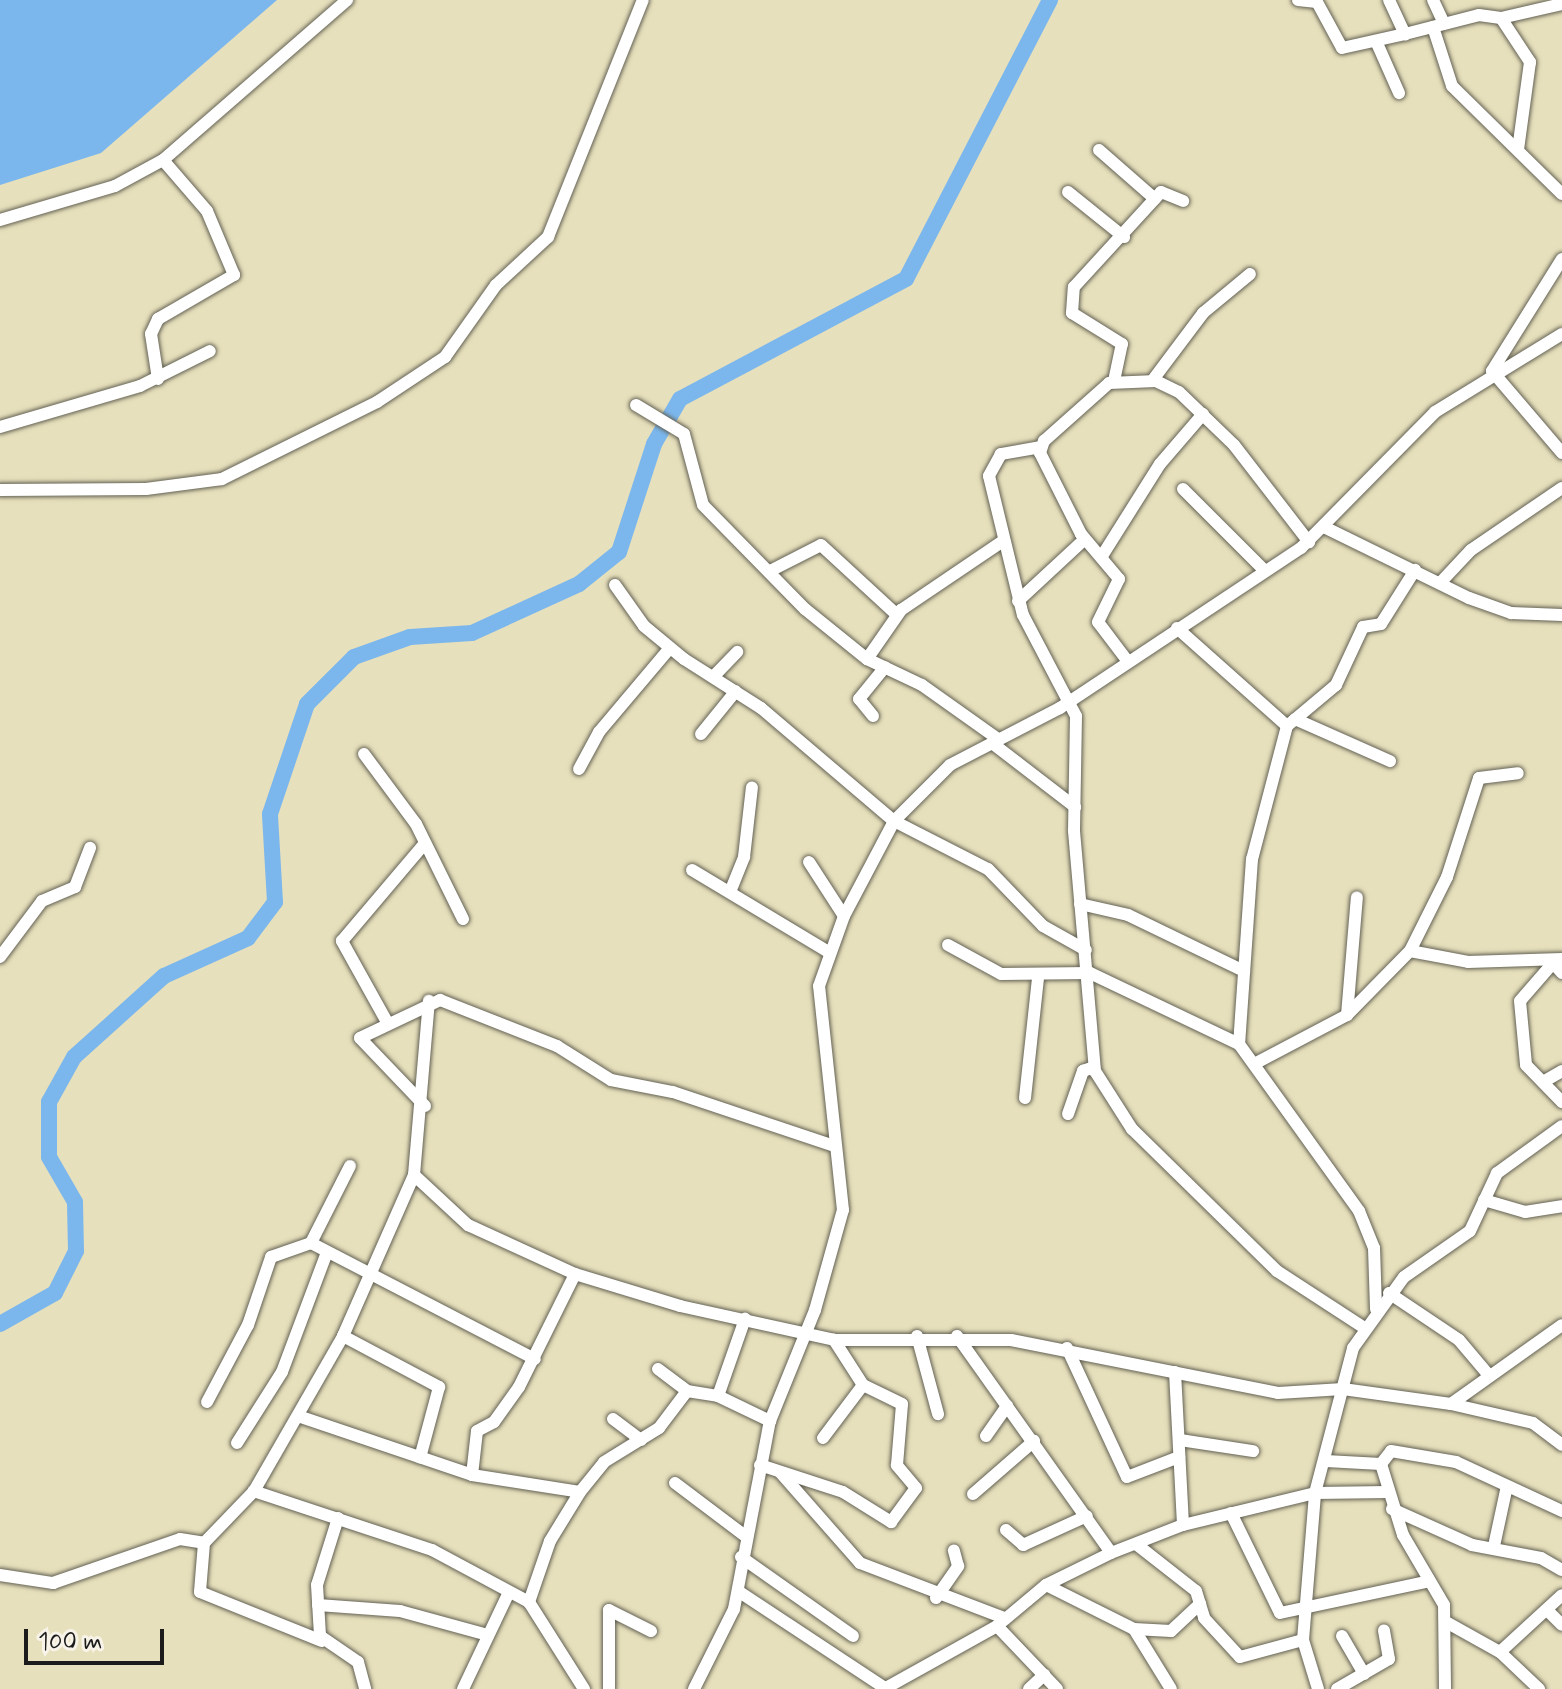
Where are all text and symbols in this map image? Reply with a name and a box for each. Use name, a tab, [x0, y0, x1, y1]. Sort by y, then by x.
scale bar	[28, 1613, 168, 1663]
text: 100 m	[38, 1627, 102, 1658]

